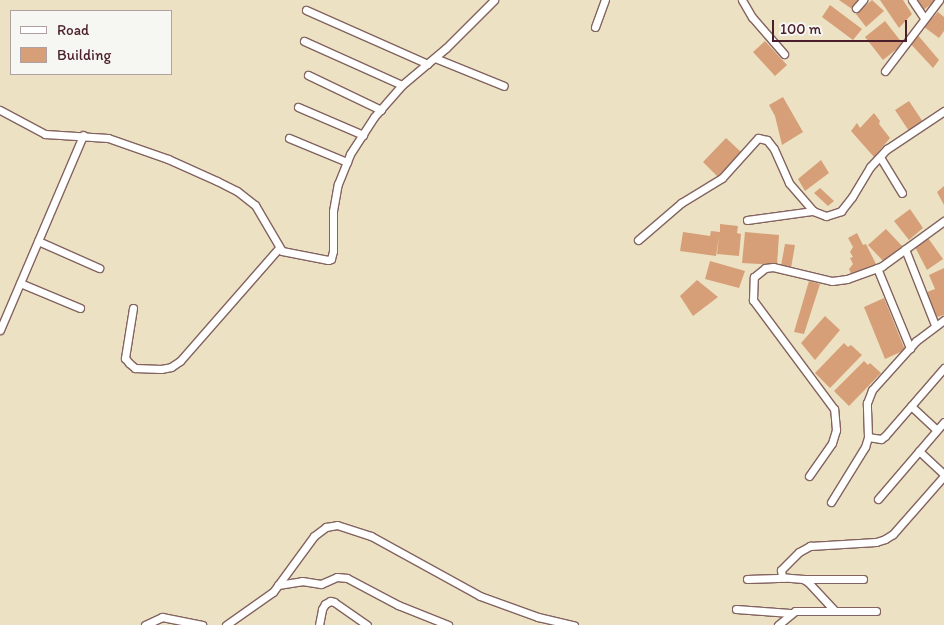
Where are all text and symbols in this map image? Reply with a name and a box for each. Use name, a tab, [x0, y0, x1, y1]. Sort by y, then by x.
legend	[10, 10, 172, 75]
scale bar	[774, 10, 909, 42]
text: 100 m	[780, 20, 821, 38]
text: Road	[57, 21, 89, 39]
text: Building	[57, 46, 111, 64]

